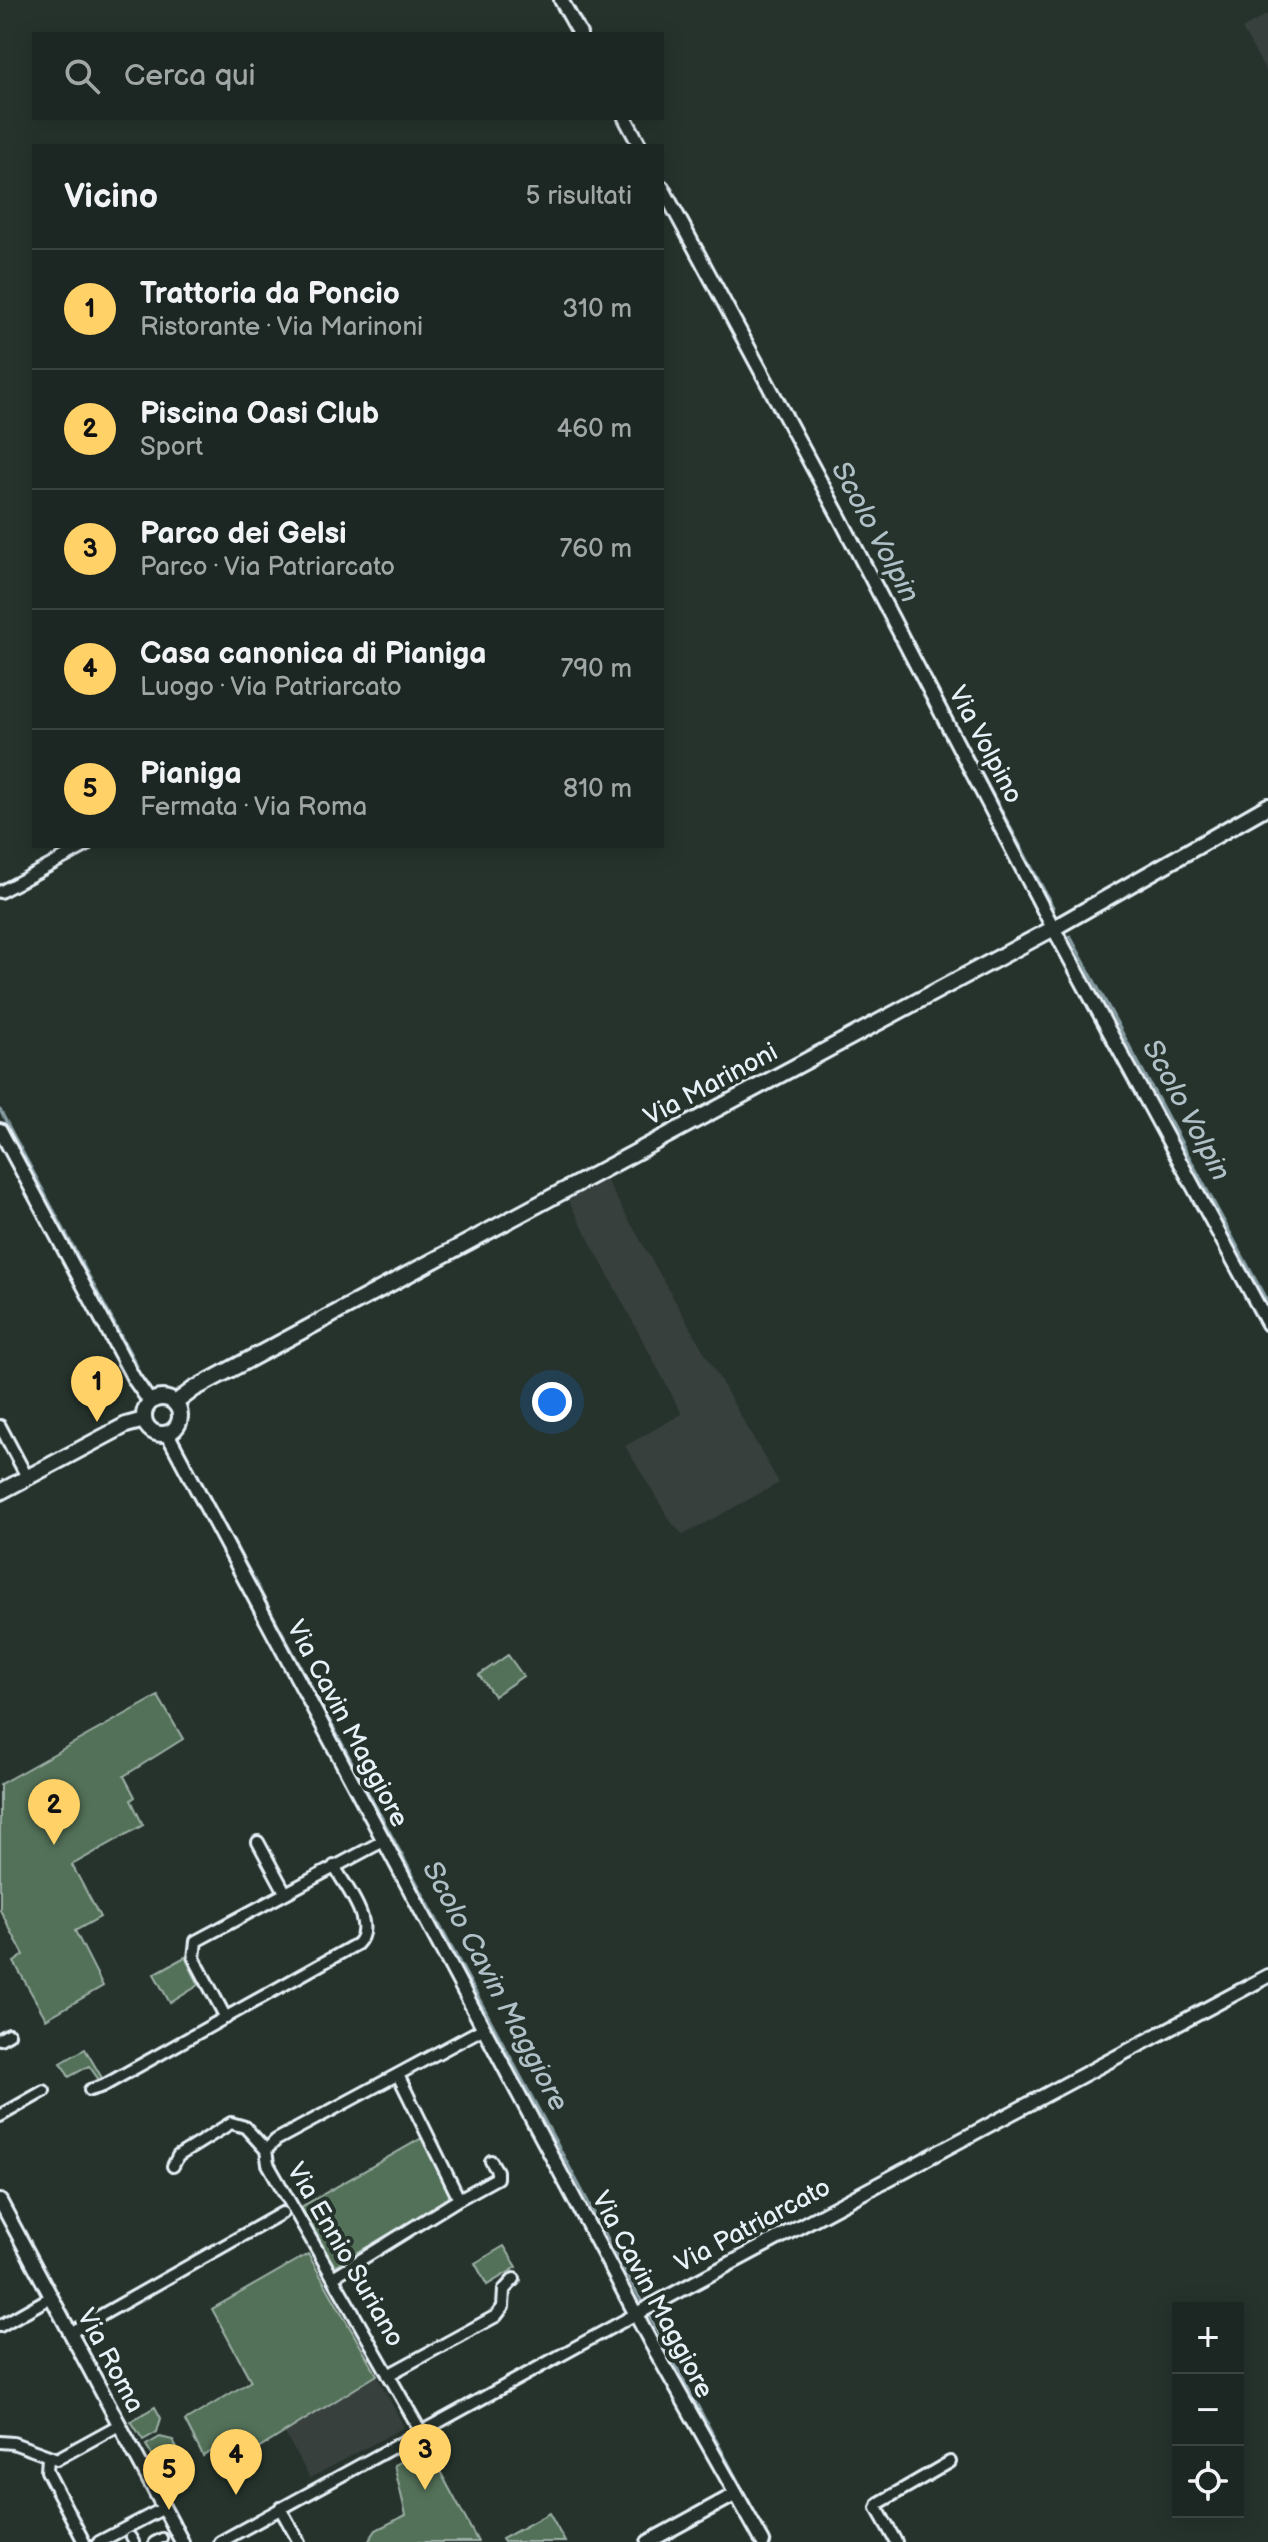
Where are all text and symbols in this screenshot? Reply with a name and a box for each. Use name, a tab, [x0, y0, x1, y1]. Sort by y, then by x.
search box	[32, 32, 664, 120]
icon: search	[60, 54, 104, 98]
text: Cerca qui	[124, 58, 256, 94]
text: Vicino	[64, 176, 158, 217]
text: 5 risultati	[525, 181, 632, 212]
text: Trattoria da Poncio	[140, 276, 400, 312]
text: 1	[85, 294, 95, 325]
text: 310 m	[562, 294, 632, 325]
text: Ristorante · Via Marinoni	[140, 312, 423, 343]
text: Piscina Oasi Club	[140, 396, 379, 432]
text: 2	[82, 414, 98, 445]
text: 460 m	[556, 414, 632, 445]
text: Sport	[140, 432, 203, 463]
water label: Scolo Volpin	[824, 456, 926, 608]
text: Parco dei Gelsi	[140, 516, 347, 552]
text: 3	[82, 534, 98, 565]
text: 760 m	[560, 534, 632, 565]
text: Parco · Via Patriarcato	[140, 552, 395, 583]
text: Casa canonica di Pianiga	[140, 636, 487, 672]
text: 4	[82, 654, 98, 685]
text: 790 m	[560, 654, 632, 685]
text: Luogo · Via Patriarcato	[140, 672, 402, 703]
street label: Via Volpino	[941, 681, 1029, 809]
text: Pianiga	[140, 756, 242, 792]
text: 5	[82, 774, 98, 805]
text: 810 m	[563, 774, 632, 805]
text: Fermata · Via Roma	[140, 792, 367, 823]
water label: Scolo Volpin	[1135, 1034, 1237, 1186]
street label: Via Marinoni	[639, 1037, 783, 1133]
pin: 1	[71, 1356, 123, 1422]
your location	[532, 1382, 572, 1422]
street label: Via Cavin Maggiore	[279, 1615, 415, 1833]
pin: 2	[28, 1779, 80, 1845]
water label: Scolo Cavin Maggiore	[415, 1855, 575, 2117]
street label: Via Ennio Suriano	[280, 2157, 410, 2353]
street label: Via Patriarcato	[670, 2172, 836, 2280]
street label: Via Cavin Maggiore	[584, 2186, 720, 2404]
map controls	[1172, 2302, 1244, 2518]
button: +	[1172, 2302, 1244, 2374]
street label: Via Roma	[70, 2304, 150, 2418]
button: −	[1172, 2374, 1244, 2446]
pin: 3	[399, 2424, 451, 2490]
pin: 4	[210, 2429, 262, 2495]
pin: 5	[143, 2444, 195, 2510]
button: locate	[1172, 2446, 1244, 2518]

